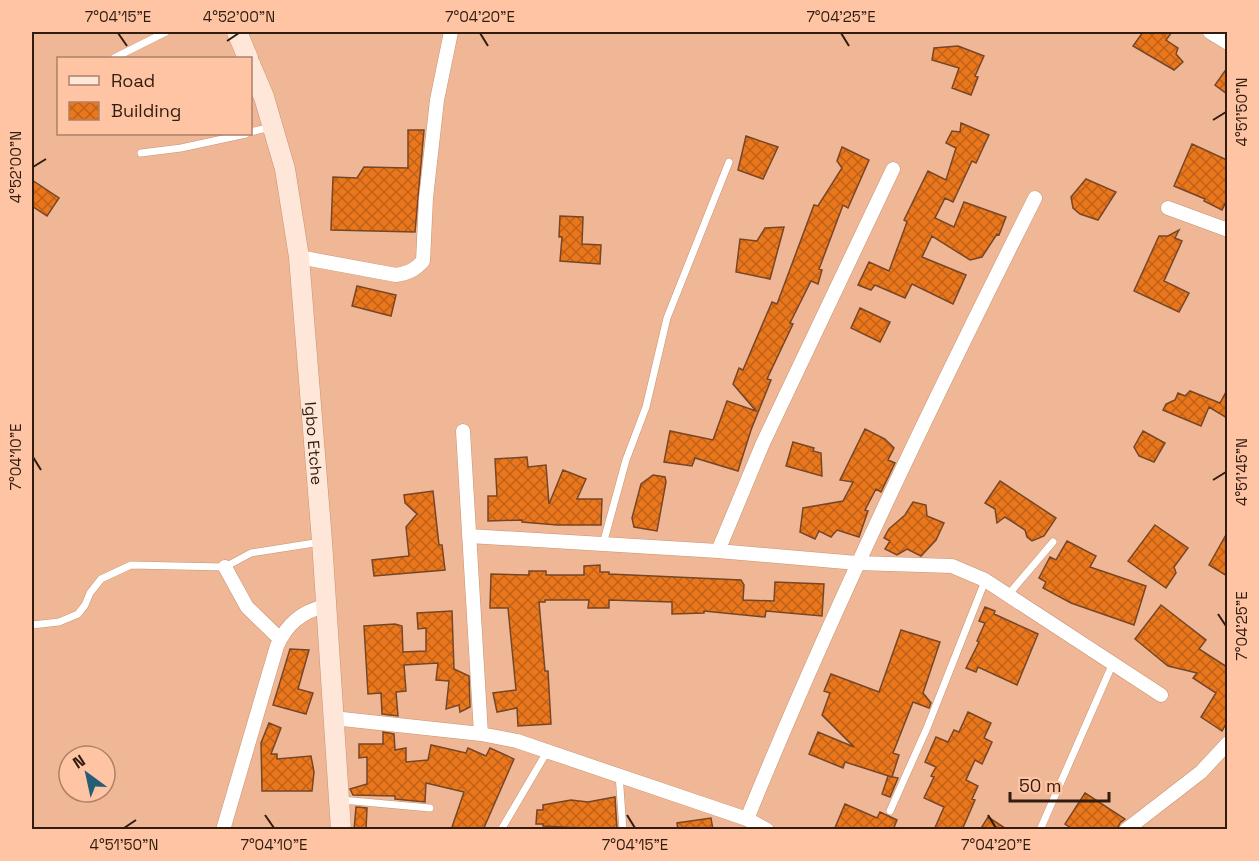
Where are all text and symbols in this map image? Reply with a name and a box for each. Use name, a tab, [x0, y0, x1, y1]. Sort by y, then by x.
text: 7°04'15"E	[85, 7, 151, 26]
text: 4°52'00"N	[203, 7, 275, 26]
text: 7°04'20"E	[445, 7, 515, 26]
text: 7°04'25"E	[806, 7, 876, 26]
legend	[57, 57, 252, 135]
text: Road	[111, 69, 155, 92]
text: 4°51'50"N	[1232, 78, 1251, 146]
text: Building	[111, 99, 181, 122]
text: 4°52'00"N	[6, 131, 25, 203]
street label: Igbo Etche	[300, 401, 328, 486]
text: 7°04'10"E	[6, 423, 25, 491]
text: 4°51'45"N	[1232, 438, 1251, 506]
text: 7°04'25"E	[1232, 591, 1251, 661]
north arrow	[57, 744, 117, 804]
text: N	[69, 750, 89, 774]
scale bar	[1010, 765, 1109, 803]
text: 50 m	[1019, 774, 1061, 797]
text: 4°51'50"N	[90, 835, 158, 854]
text: 7°04'10"E	[240, 835, 308, 854]
text: 7°04'15"E	[602, 835, 668, 854]
text: 7°04'20"E	[961, 835, 1031, 854]

